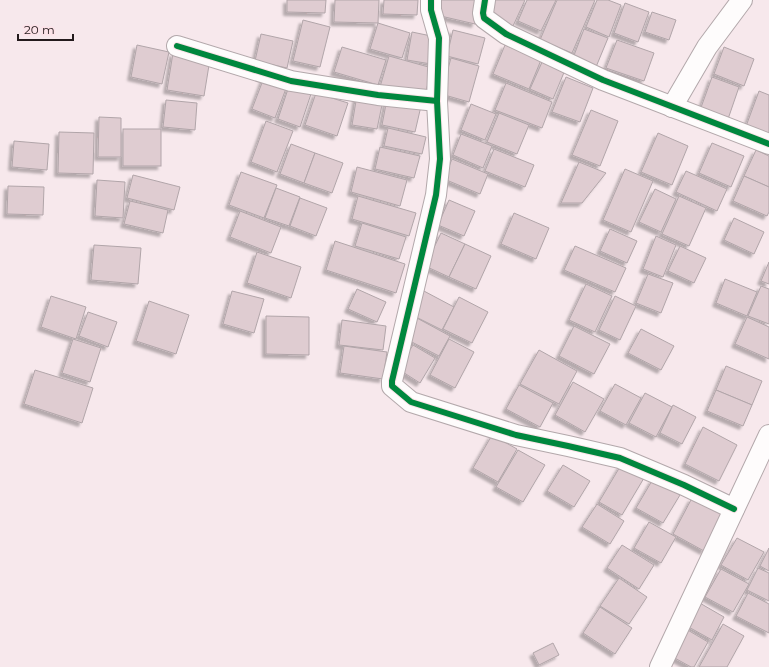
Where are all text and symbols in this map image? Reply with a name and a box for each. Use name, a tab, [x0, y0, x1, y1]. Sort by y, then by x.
scale bar	[18, 16, 73, 42]
text: 20 m	[24, 22, 55, 37]

